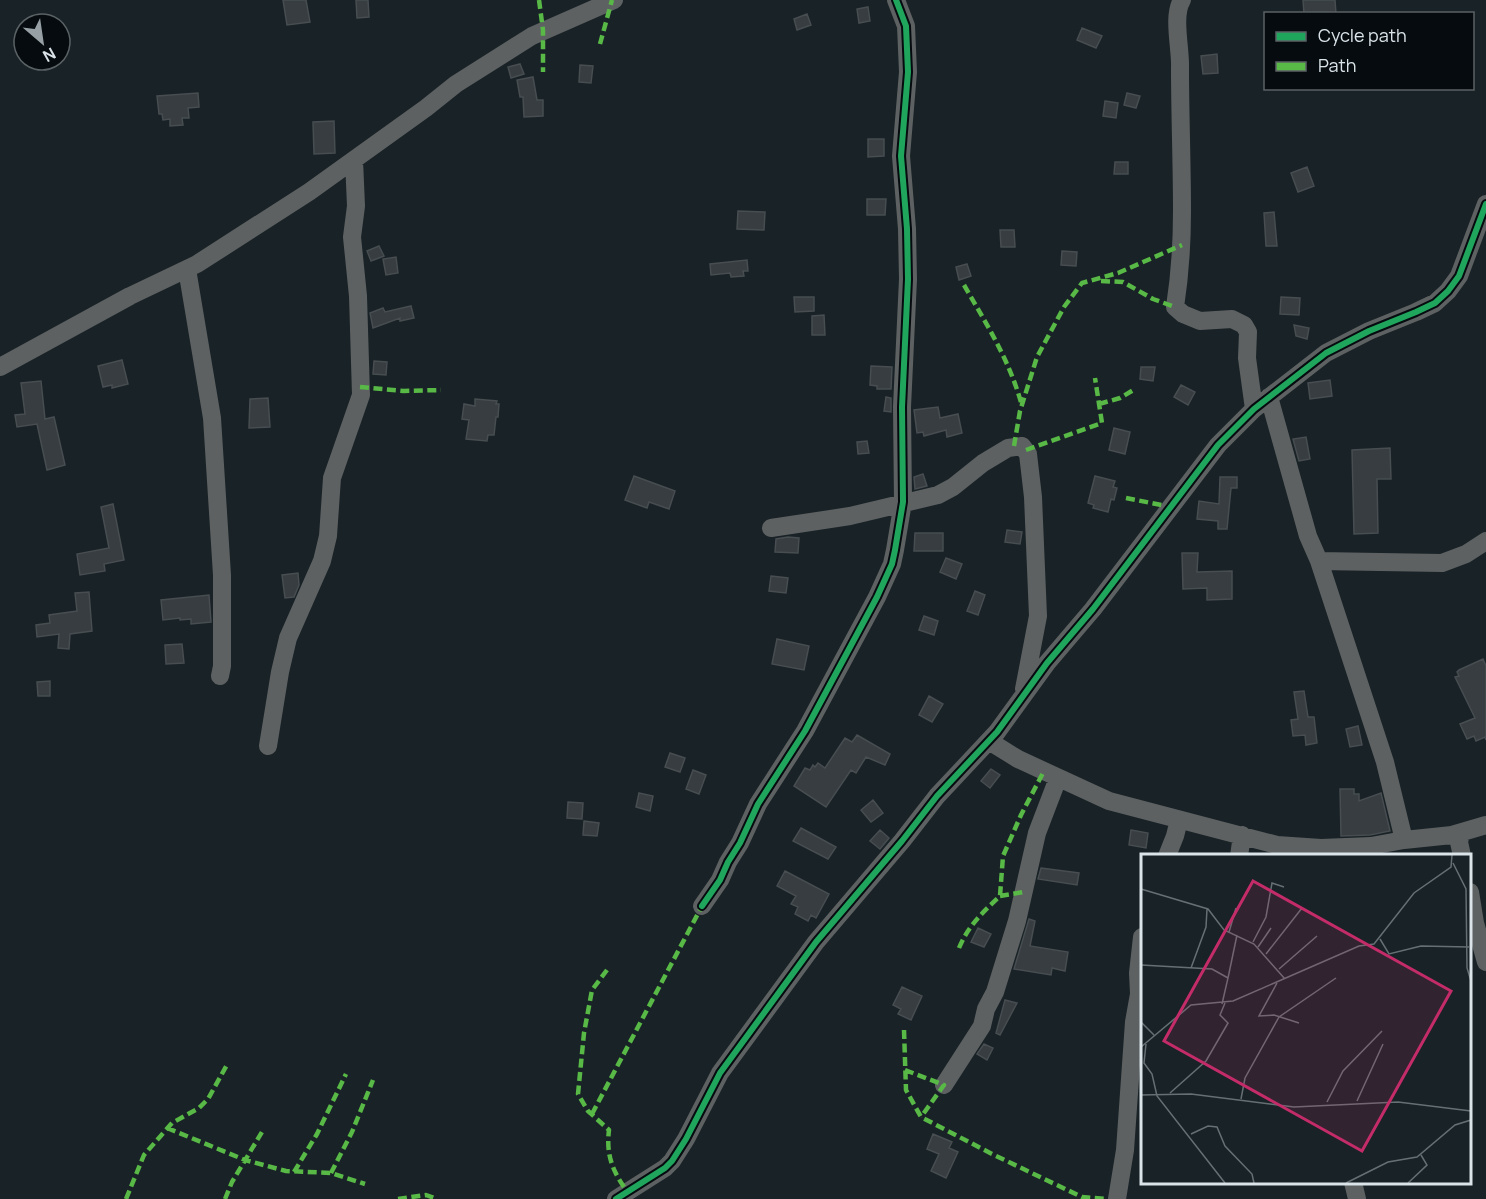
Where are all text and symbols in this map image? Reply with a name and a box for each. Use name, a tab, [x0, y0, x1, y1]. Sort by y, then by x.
north arrow	[12, 12, 72, 72]
legend	[1264, 12, 1474, 90]
text: Cycle path	[1318, 23, 1407, 47]
text: N	[39, 43, 60, 68]
text: Path	[1318, 53, 1356, 77]
inset map	[1141, 854, 1471, 1184]

